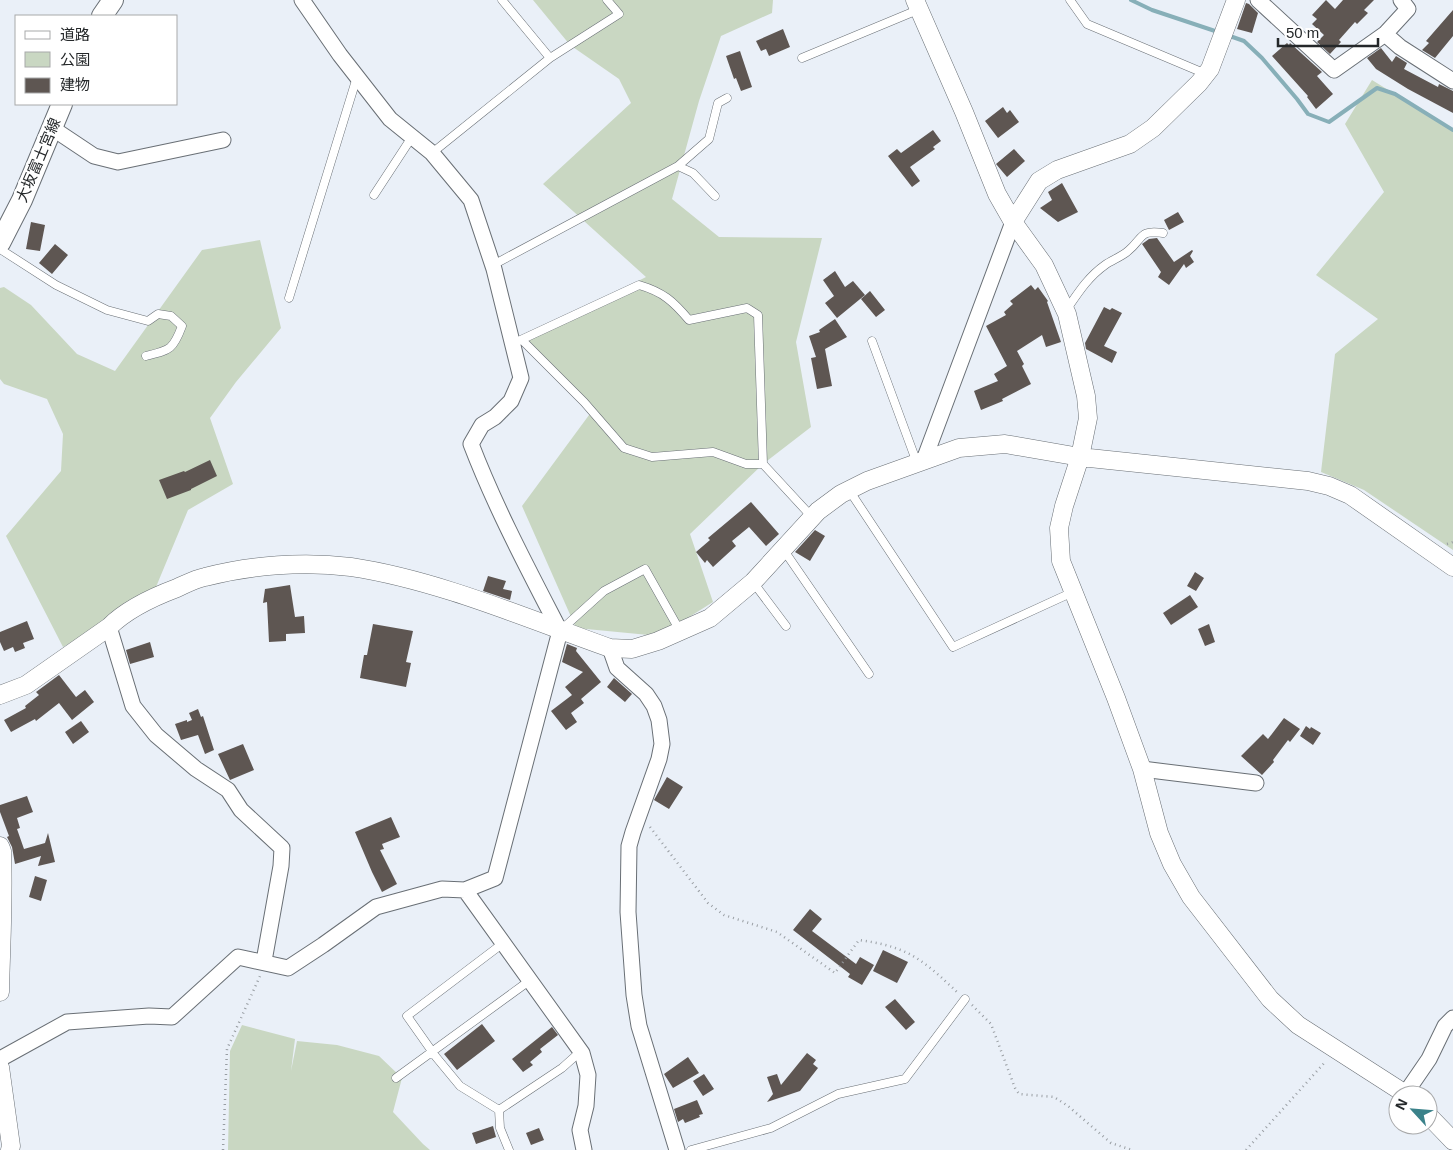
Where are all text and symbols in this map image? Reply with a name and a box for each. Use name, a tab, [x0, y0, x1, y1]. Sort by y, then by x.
legend	[15, 15, 178, 105]
scale bar	[1278, 15, 1378, 47]
text: 50 m	[1286, 24, 1319, 41]
text: 道路	[60, 26, 90, 43]
text: 公園	[60, 51, 90, 68]
text: 建物	[60, 76, 90, 93]
street label: 大坂富士宮線	[13, 115, 63, 205]
north arrow	[1388, 1085, 1438, 1135]
text: N	[1392, 1096, 1411, 1112]

